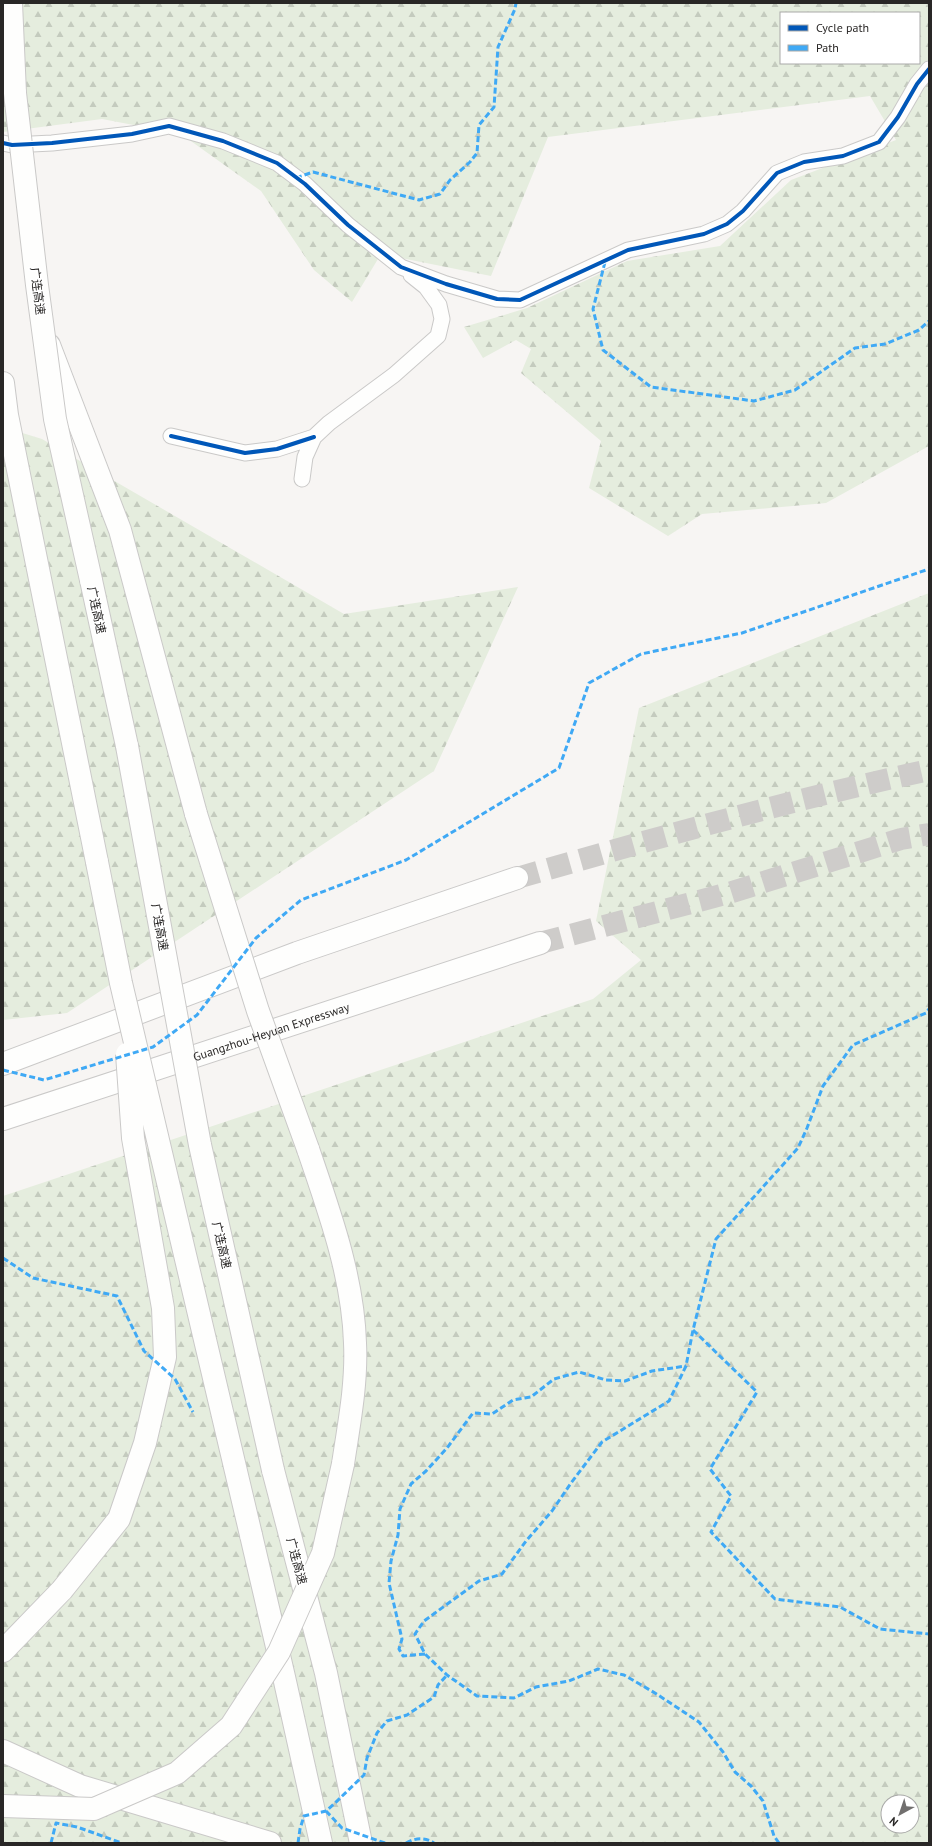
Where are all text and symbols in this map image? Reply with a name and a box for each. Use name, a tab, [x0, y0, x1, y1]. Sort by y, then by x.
legend	[780, 12, 920, 64]
text: Cycle path	[816, 20, 869, 35]
text: Path	[816, 40, 839, 55]
street label: 广连高速	[28, 266, 48, 316]
street label: 广连高速	[85, 585, 109, 635]
street label: 广连高速	[148, 902, 172, 952]
street label: Guangzhou-Heyuan Expressway	[191, 998, 351, 1064]
street label: 广连高速	[209, 1220, 235, 1270]
street label: 广连高速	[284, 1536, 310, 1586]
north arrow	[880, 1794, 920, 1834]
text: N	[886, 1814, 901, 1829]

